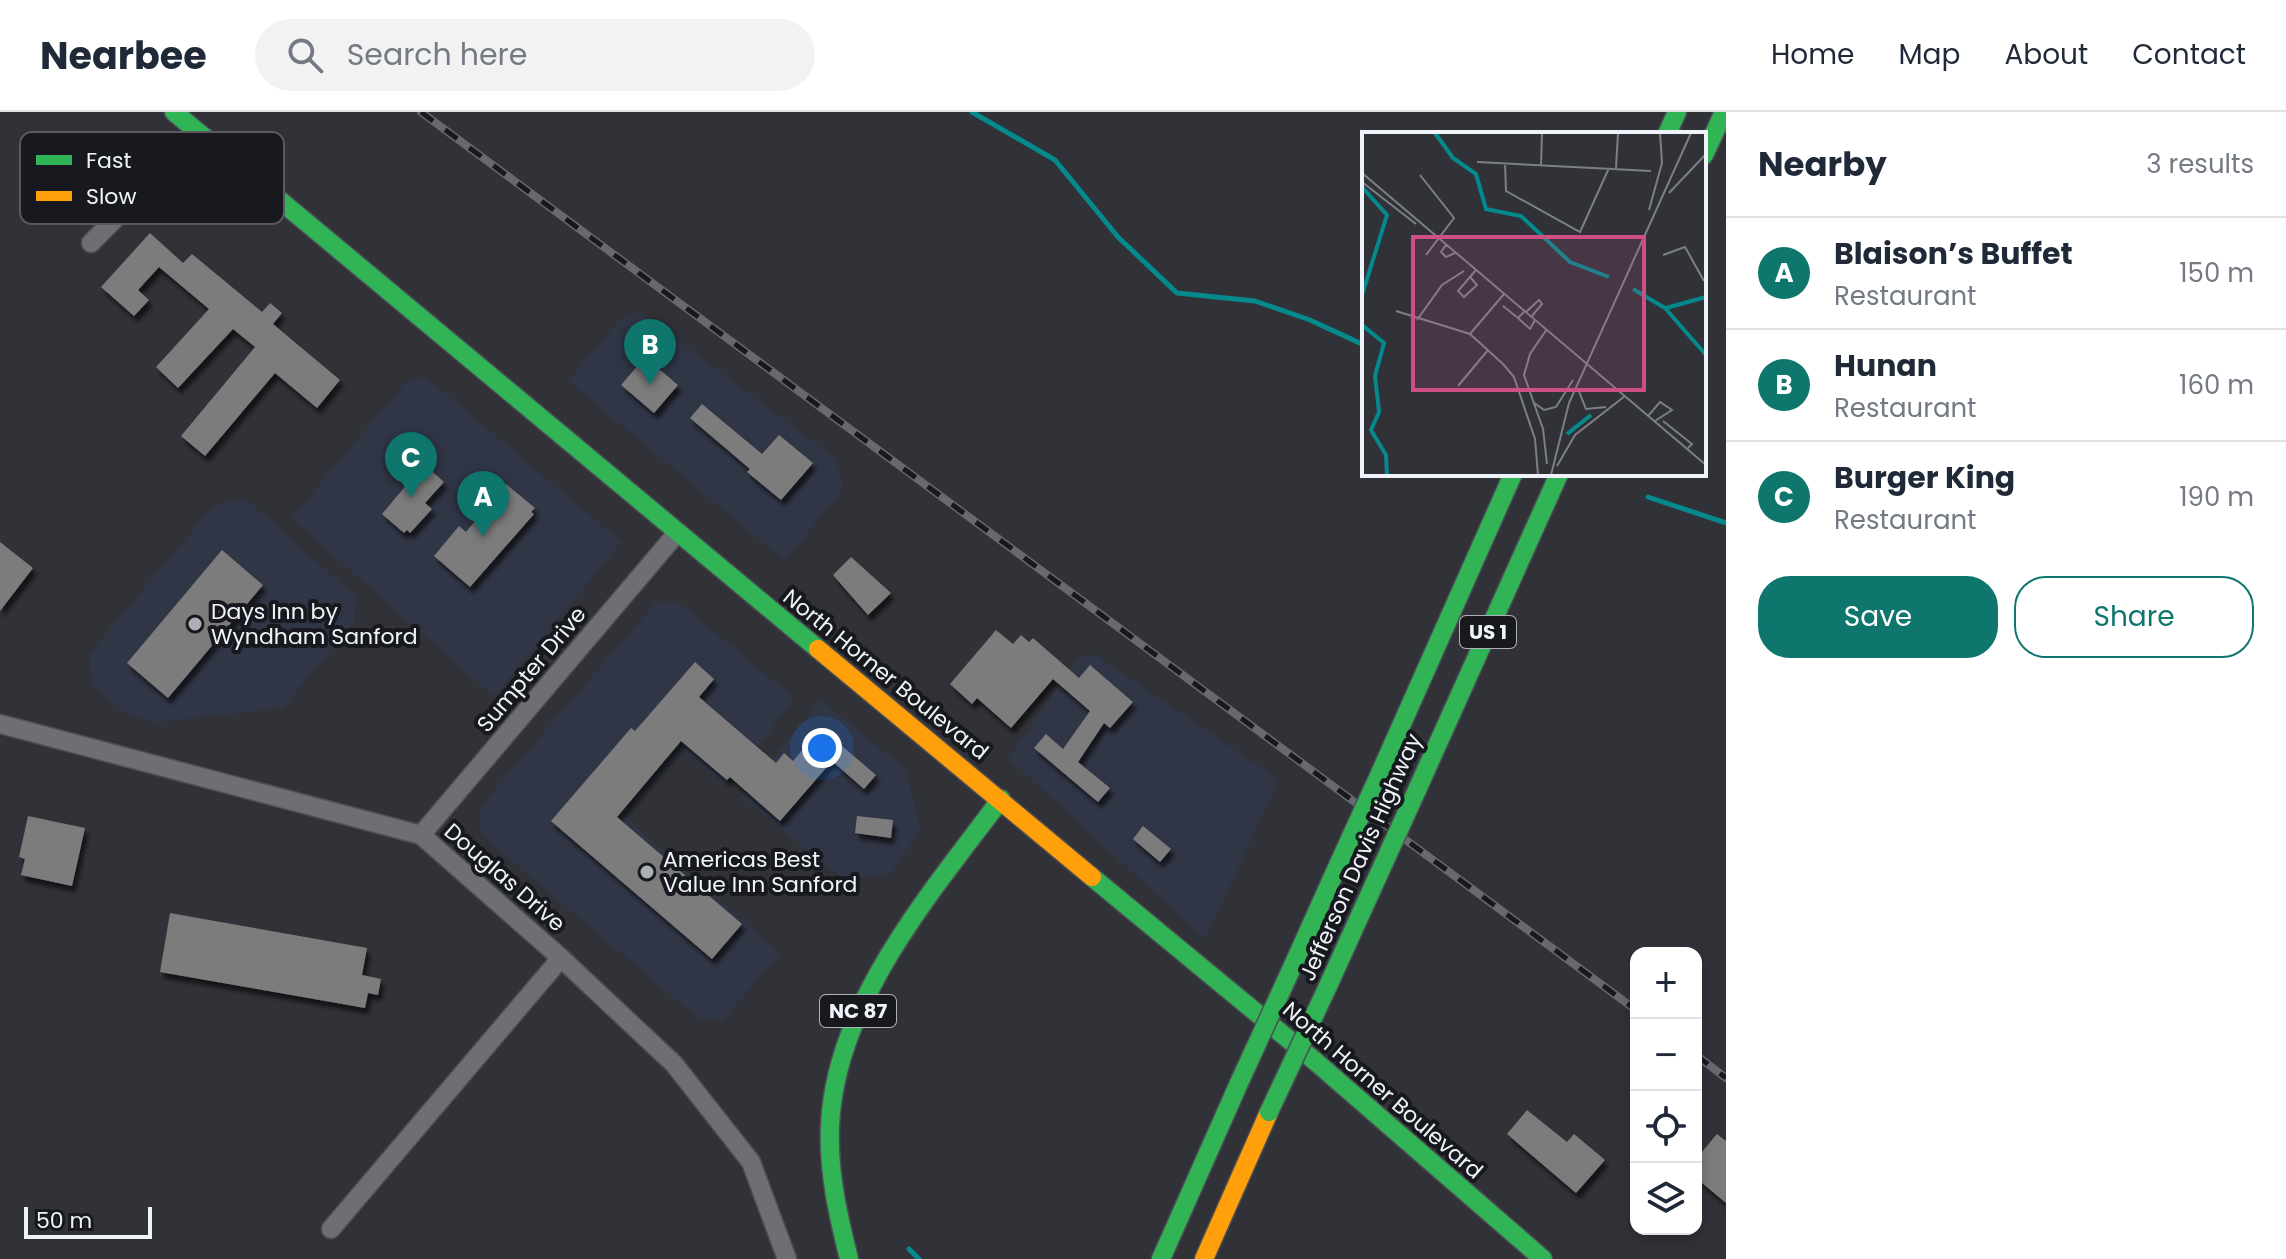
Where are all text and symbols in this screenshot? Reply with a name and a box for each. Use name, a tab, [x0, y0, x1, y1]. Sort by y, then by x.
search box	[255, 19, 815, 91]
text: Nearbee	[40, 29, 207, 82]
icon: search	[283, 33, 327, 77]
text: Search here	[347, 33, 527, 76]
text: Home	[1771, 35, 1854, 74]
text: Map	[1898, 35, 1960, 74]
text: About	[2004, 35, 2088, 74]
text: Contact	[2132, 35, 2246, 74]
legend	[20, 132, 284, 224]
inset map	[1362, 132, 1706, 476]
text: Nearby	[1758, 140, 1887, 188]
text: Fast	[86, 145, 131, 176]
text: 3 results	[2146, 146, 2254, 182]
text: Slow	[86, 181, 136, 212]
text: Blaison’s Buffet	[1834, 232, 2073, 275]
text: A	[1774, 255, 1794, 291]
text: 150 m	[2179, 255, 2254, 291]
text: Restaurant	[1834, 278, 1977, 314]
pin: B	[624, 319, 676, 385]
text: Hunan	[1834, 344, 1937, 387]
text: B	[1775, 367, 1793, 403]
text: 160 m	[2179, 367, 2254, 403]
text: Restaurant	[1834, 390, 1977, 426]
pin: C	[385, 432, 437, 498]
text: Burger King	[1834, 456, 2015, 499]
pin: A	[457, 471, 509, 537]
text: C	[1774, 479, 1794, 515]
text: 190 m	[2179, 479, 2254, 515]
text: Restaurant	[1834, 502, 1977, 538]
button: Save	[1758, 576, 1998, 658]
button: Share	[2014, 576, 2254, 658]
street label: North Horner Boulevard	[776, 582, 995, 767]
place label: Days Inn by Wyndham Sanford	[211, 596, 418, 652]
street label: Sumpter Drive	[470, 600, 593, 739]
marker: Days Inn by Wyndham Sanford	[186, 615, 204, 633]
road number: US 1	[1460, 616, 1516, 648]
your location	[802, 728, 842, 768]
street label: Jefferson Davis Highway	[1292, 728, 1429, 986]
street label: Douglas Drive	[437, 816, 572, 939]
place label: Americas Best Value Inn Sanford	[663, 844, 857, 900]
marker: Americas Best Value Inn Sanford	[638, 863, 656, 881]
map controls	[1630, 947, 1702, 1235]
button: +	[1630, 947, 1702, 1019]
road number: NC 87	[820, 995, 896, 1027]
street label: North Horner Boulevard	[1276, 995, 1489, 1186]
button: −	[1630, 1019, 1702, 1091]
button: locate	[1630, 1091, 1702, 1163]
button: layers	[1630, 1163, 1702, 1235]
scale bar	[24, 1203, 152, 1239]
text: 50 m	[36, 1205, 92, 1236]

